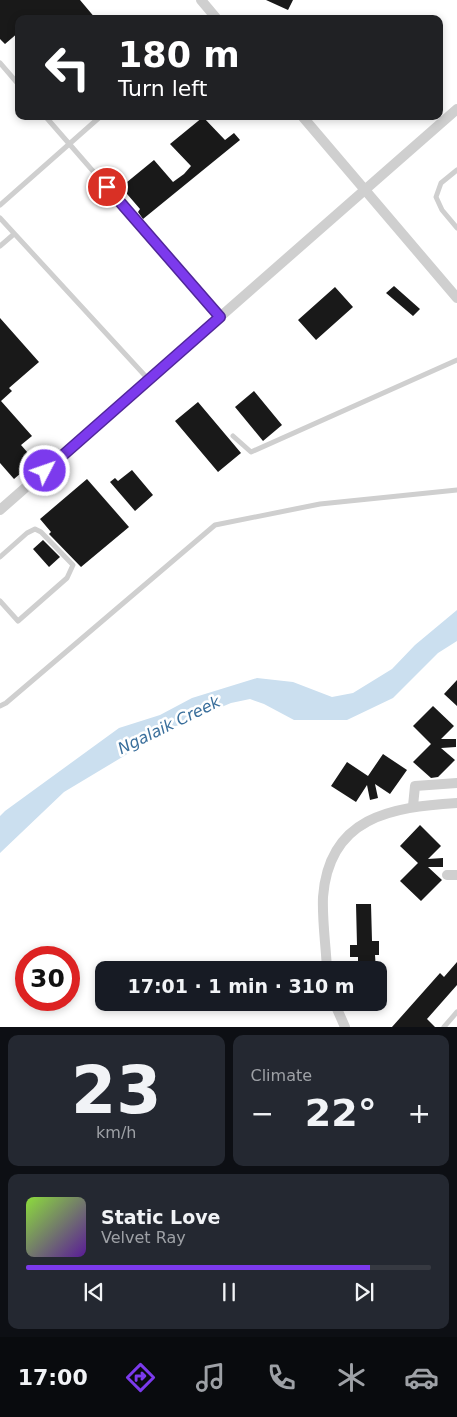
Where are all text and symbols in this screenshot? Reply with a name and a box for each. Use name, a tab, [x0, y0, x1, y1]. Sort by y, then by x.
icon: left	[35, 35, 100, 100]
text: 180 m	[118, 35, 240, 75]
text: Turn left	[118, 76, 207, 101]
pin	[86, 166, 128, 208]
icon: arrive	[93, 173, 121, 201]
position arrow	[18, 444, 70, 496]
water label: Ngalaik Creek	[115, 692, 224, 758]
speed limit sign: 30	[15, 946, 80, 1011]
text: 17:01 · 1 min · 310 m	[127, 975, 355, 997]
text: 23	[71, 1053, 161, 1128]
text: Climate	[251, 1066, 312, 1085]
text: 22°	[305, 1091, 377, 1135]
text: −	[251, 1097, 274, 1130]
text: +	[408, 1097, 431, 1130]
text: km/h	[96, 1123, 136, 1142]
text: Static Love	[101, 1206, 221, 1228]
text: Velvet Ray	[101, 1228, 186, 1247]
icon: previous	[80, 1278, 108, 1306]
icon: pause	[215, 1278, 243, 1306]
icon: next	[350, 1278, 378, 1306]
icon: directions	[123, 1360, 158, 1395]
icon: music	[193, 1360, 228, 1395]
icon: phone	[264, 1360, 299, 1395]
icon: climate	[334, 1360, 369, 1395]
icon: car	[404, 1360, 439, 1395]
text: 17:00	[18, 1365, 88, 1390]

